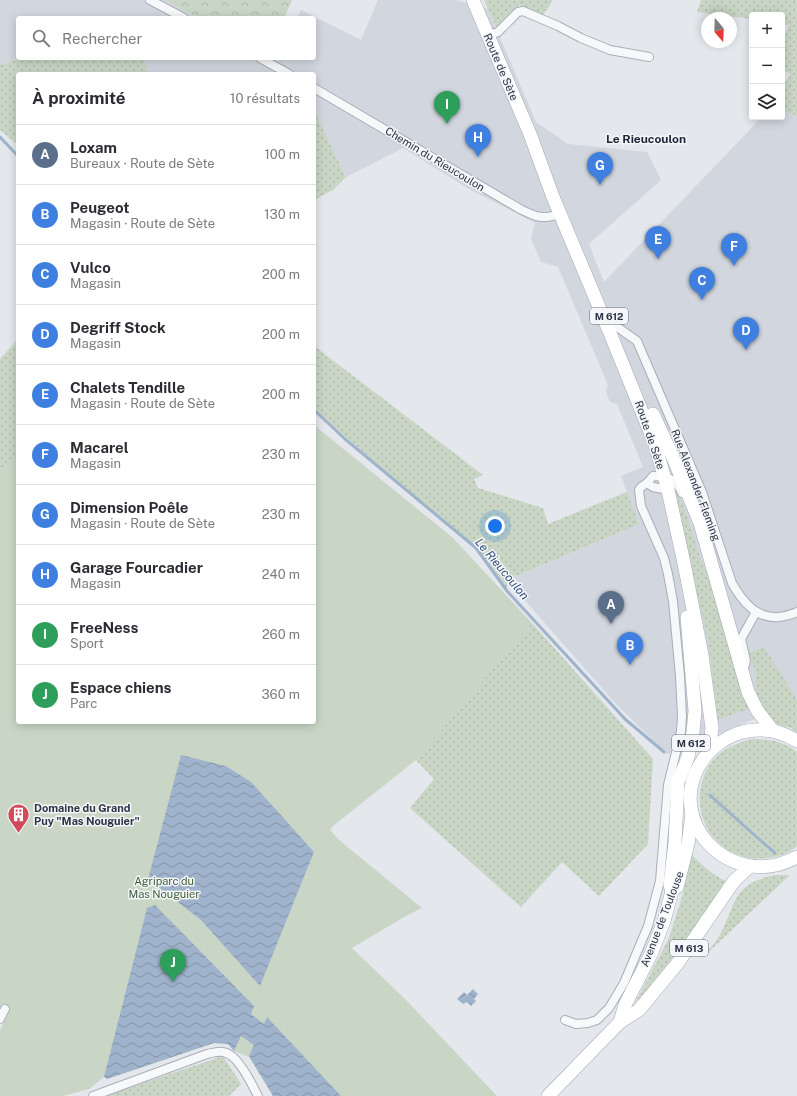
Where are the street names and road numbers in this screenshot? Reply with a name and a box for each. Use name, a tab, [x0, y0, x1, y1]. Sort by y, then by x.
street label: Route de Sète	[481, 32, 521, 102]
street label: Chemin du Rieucoulon	[383, 125, 487, 193]
road number: M 612	[590, 308, 628, 324]
street label: Route de Sète	[633, 399, 667, 471]
street label: Rue Alexander Fleming	[669, 427, 723, 543]
road number: M 612	[672, 735, 710, 751]
street label: Avenue de Toulouse	[638, 869, 686, 969]
road number: M 613	[670, 940, 708, 956]

